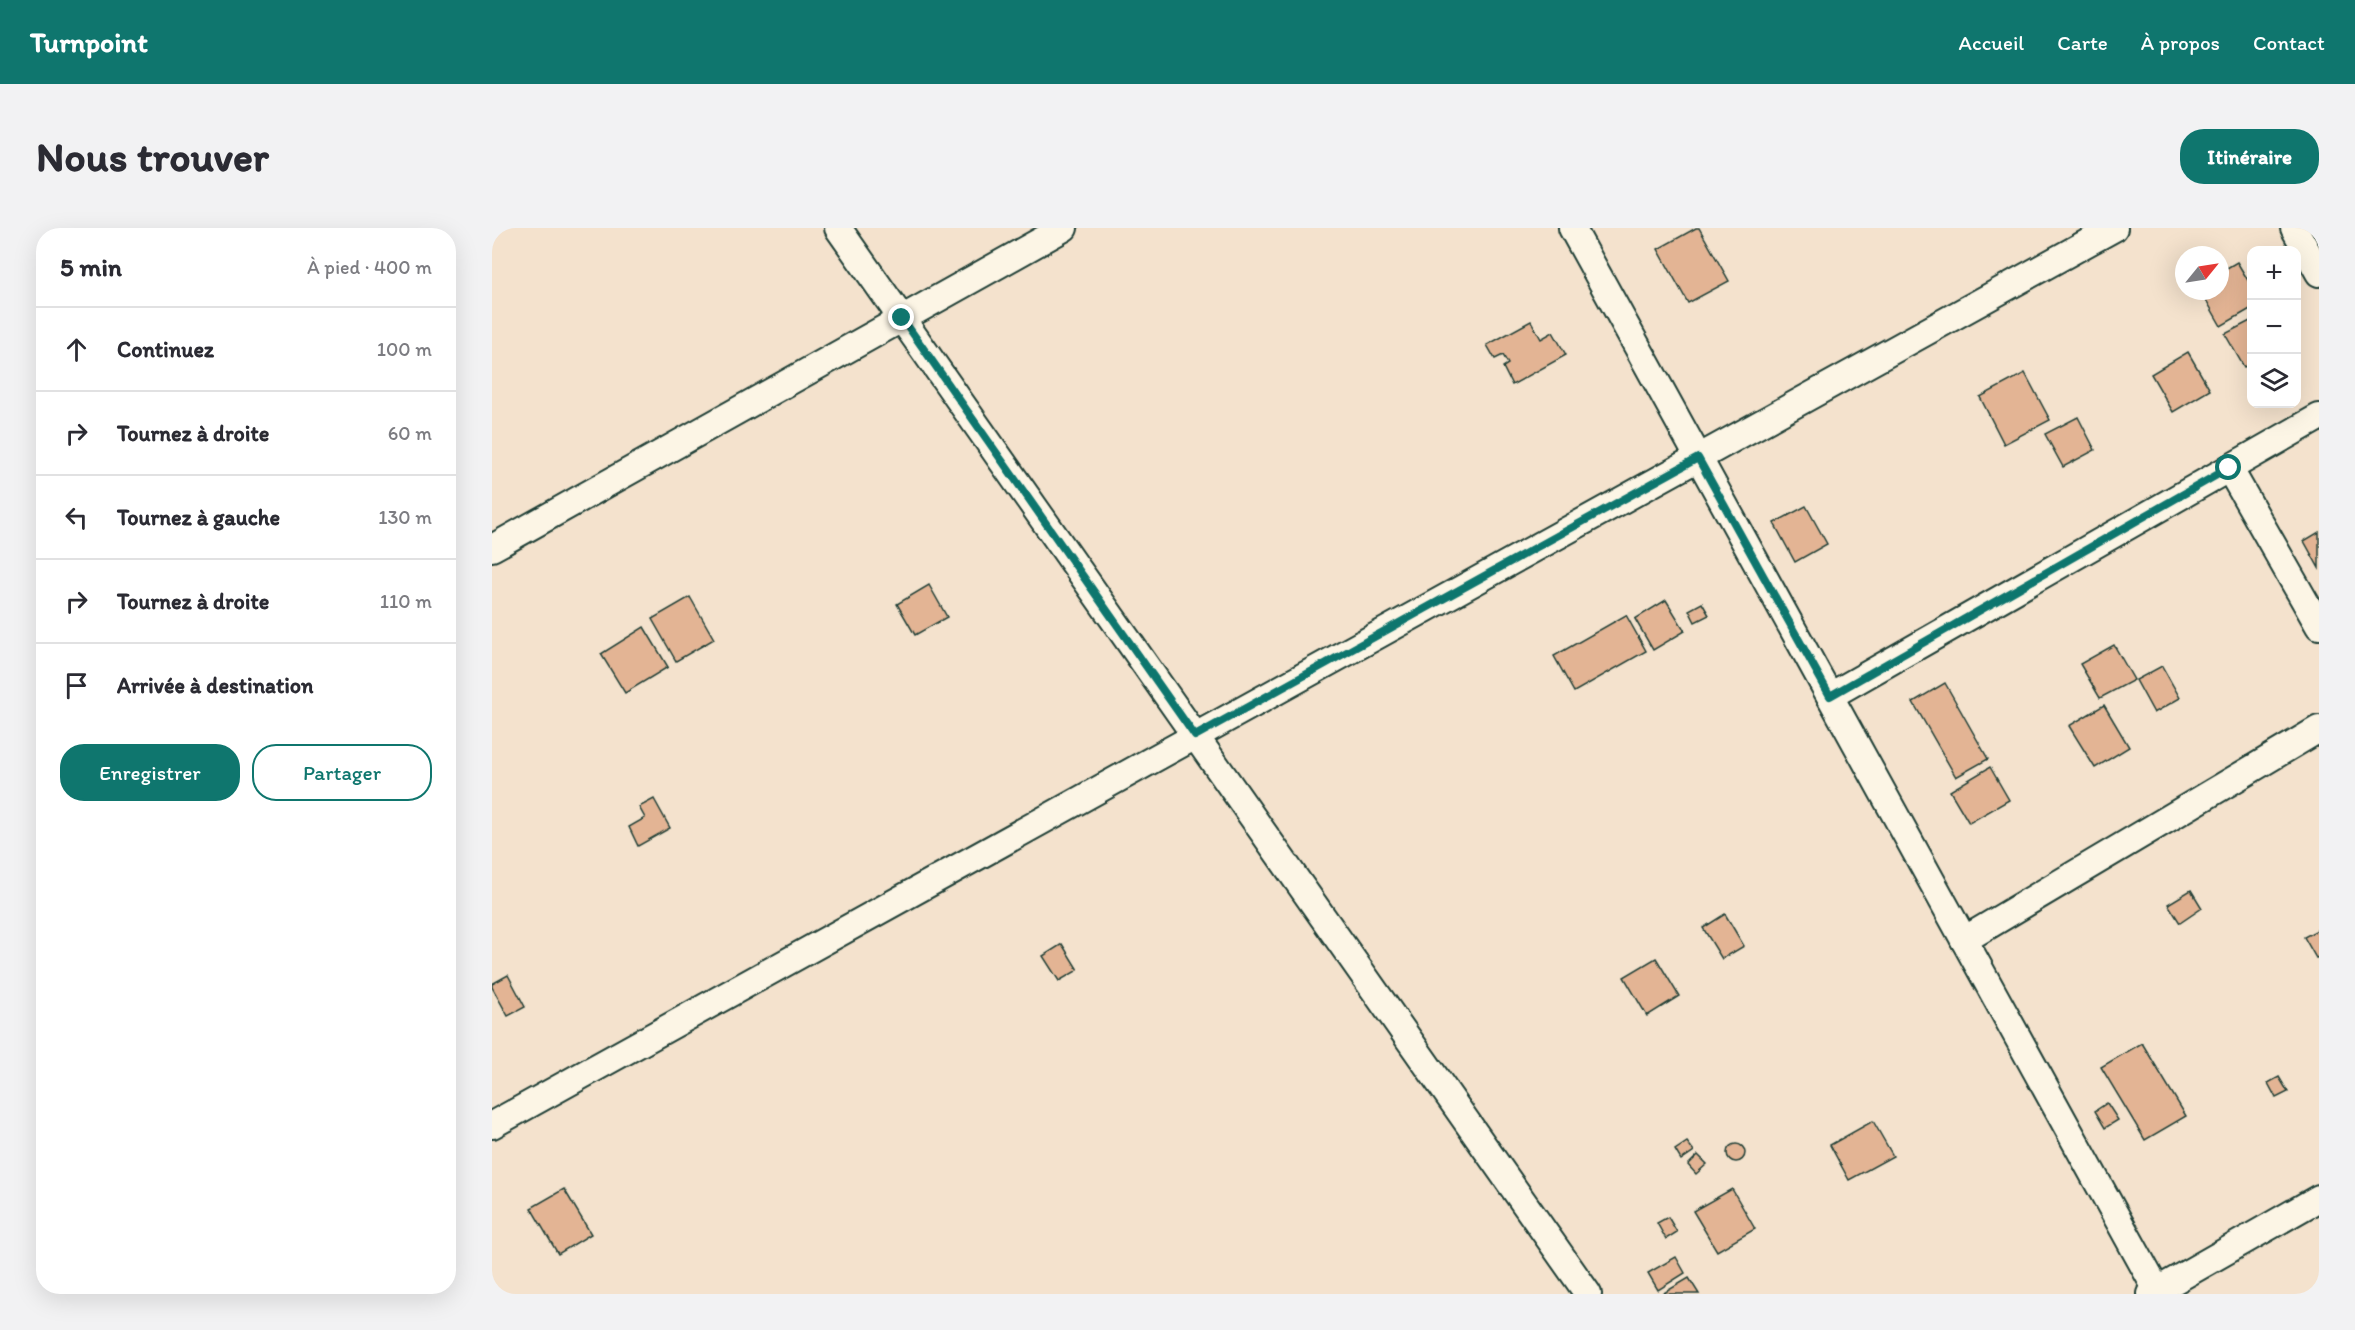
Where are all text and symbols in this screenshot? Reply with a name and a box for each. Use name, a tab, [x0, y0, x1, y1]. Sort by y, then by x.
text: Turnpoint	[30, 25, 148, 59]
text: Accueil	[1959, 30, 2024, 55]
text: Carte	[2057, 30, 2108, 55]
text: À propos	[2141, 30, 2220, 55]
text: Contact	[2253, 30, 2325, 55]
button: Itinéraire	[2180, 129, 2319, 184]
text: Nous trouver	[36, 131, 269, 182]
north arrow	[2175, 246, 2229, 300]
map controls	[2247, 246, 2301, 408]
button: +	[2247, 246, 2301, 300]
text: 5 min	[60, 251, 122, 283]
text: À pied · 400 m	[307, 255, 432, 279]
button: −	[2247, 300, 2301, 354]
route end	[888, 304, 914, 330]
icon: ahead	[60, 333, 93, 366]
text: Continuez	[117, 336, 214, 363]
text: 100 m	[377, 337, 432, 361]
button: layers	[2247, 354, 2301, 408]
icon: right	[60, 417, 93, 450]
text: Tournez à droite	[117, 420, 269, 447]
text: 60 m	[388, 421, 432, 445]
route start	[2215, 454, 2241, 480]
icon: left	[60, 501, 93, 534]
text: Tournez à gauche	[117, 504, 280, 531]
text: 130 m	[378, 505, 432, 529]
icon: right	[60, 585, 93, 618]
text: Tournez à droite	[117, 588, 269, 615]
text: 110 m	[380, 589, 432, 613]
icon: arrive	[60, 669, 93, 702]
text: Arrivée à destination	[117, 672, 313, 699]
button: Enregistrer	[60, 744, 240, 801]
button: Partager	[252, 744, 432, 801]

